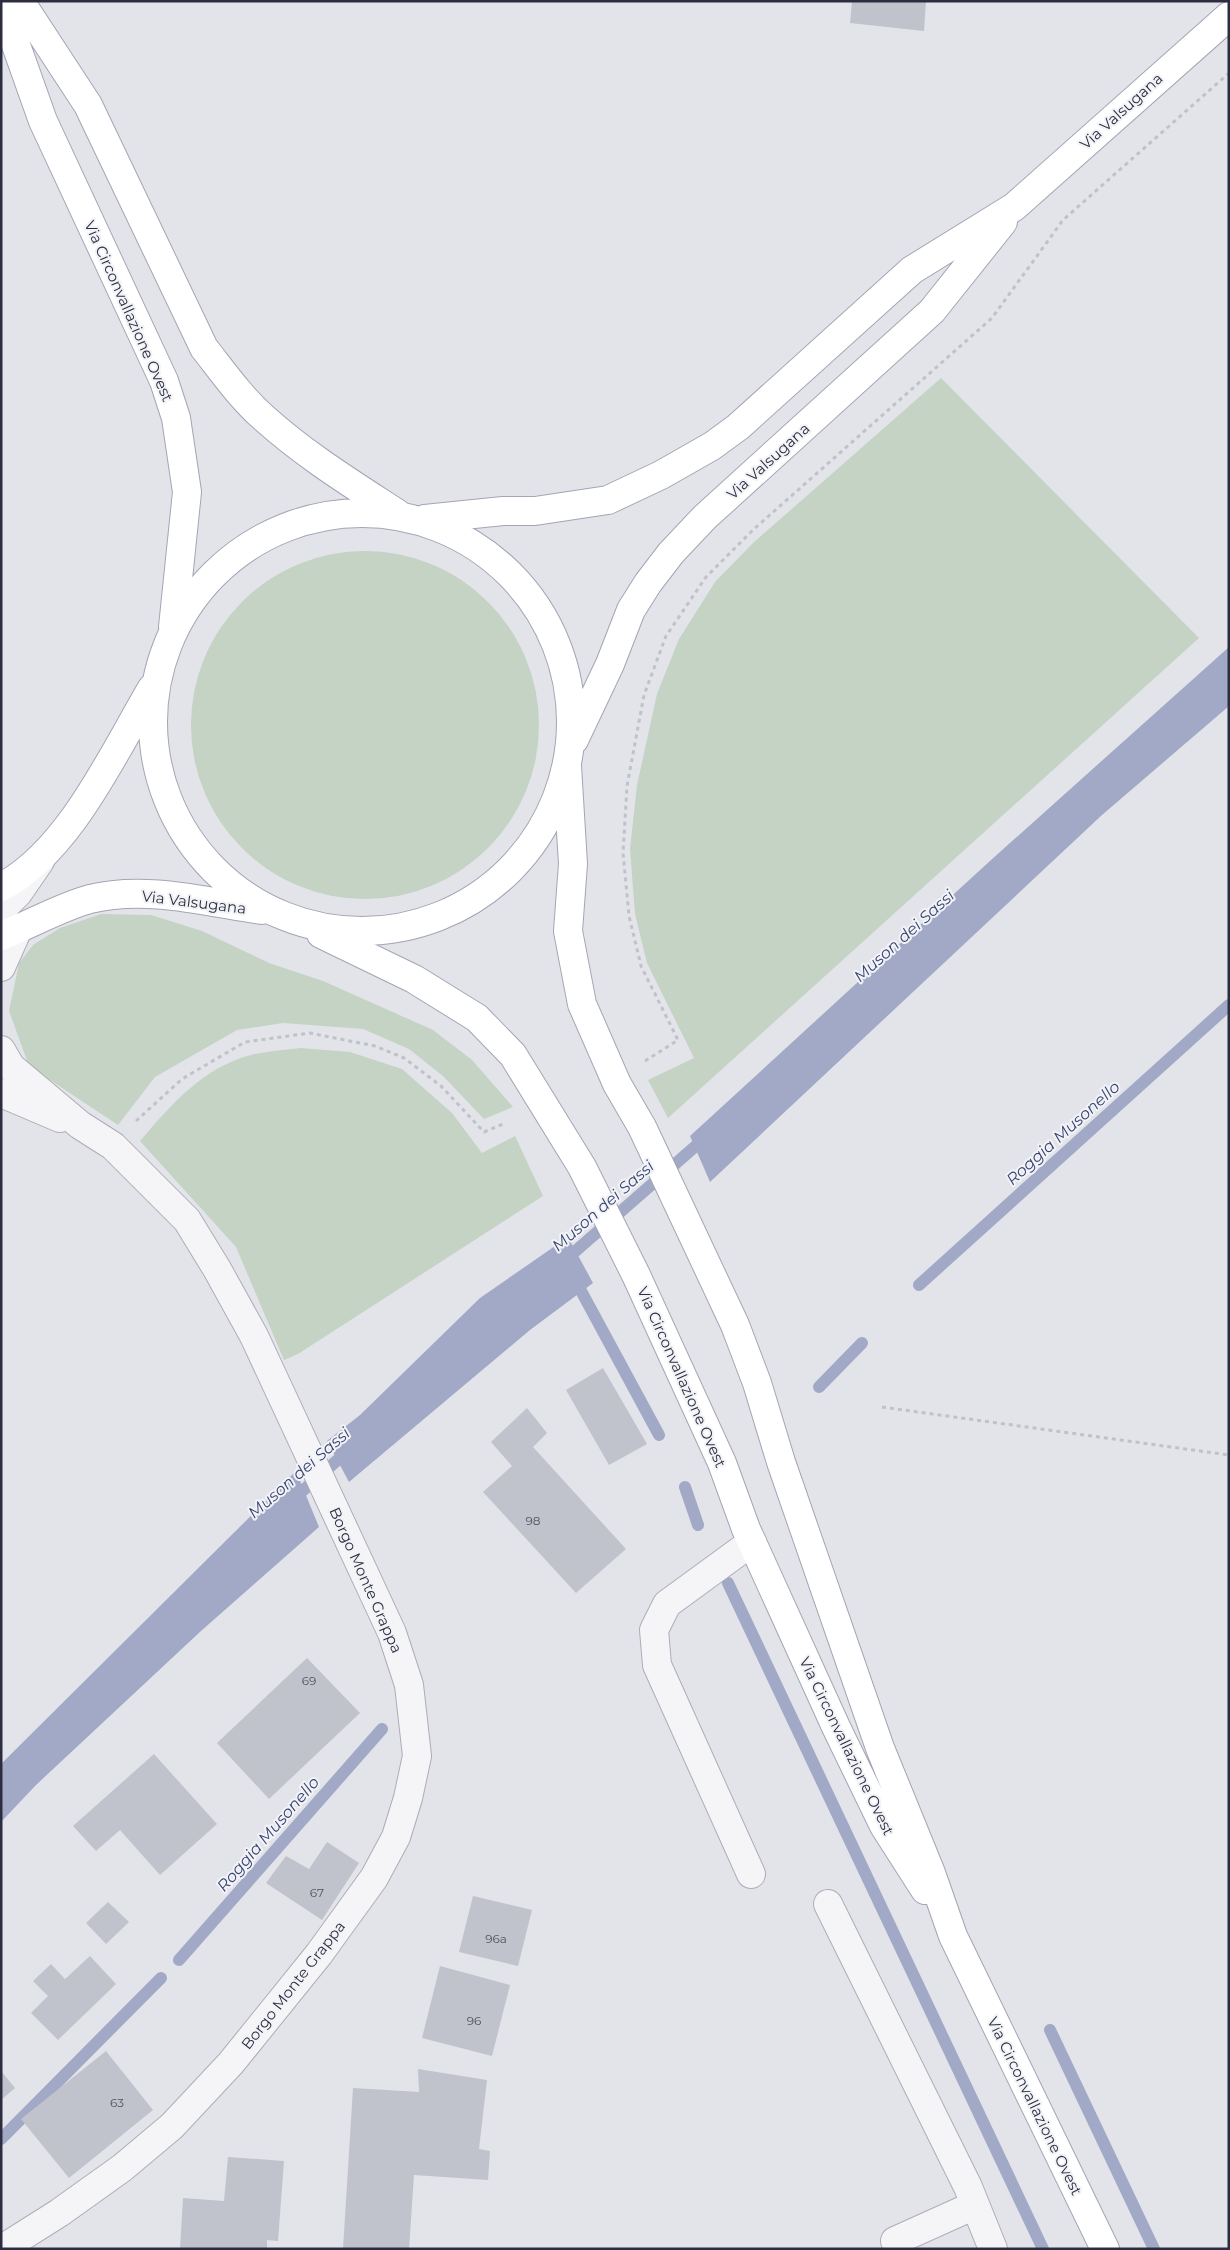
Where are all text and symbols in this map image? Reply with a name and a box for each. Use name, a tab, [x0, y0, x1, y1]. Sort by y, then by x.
street label: Via Valsugana	[1076, 69, 1166, 153]
street label: Via Circonvallazione Ovest	[80, 218, 178, 404]
street label: Via Valsugana	[723, 419, 813, 503]
water label: Muson dei Sassi	[850, 885, 959, 986]
street label: Via Valsugana	[141, 886, 247, 918]
water label: Roggia Musonello	[1002, 1077, 1124, 1189]
water label: Muson dei Sassi	[548, 1156, 658, 1255]
street label: Via Circonvallazione Ovest	[633, 1284, 731, 1470]
water label: Muson dei Sassi	[244, 1423, 354, 1522]
street label: Borgo Monte Grappa	[325, 1504, 407, 1656]
house number: 98	[526, 1513, 541, 1528]
street label: Via Circonvallazione Ovest	[795, 1654, 899, 1838]
house number: 69	[302, 1673, 316, 1688]
water label: Roggia Musonello	[213, 1773, 323, 1895]
house number: 67	[310, 1885, 324, 1900]
street label: Borgo Monte Grappa	[237, 1917, 349, 2053]
house number: 96a	[485, 1931, 507, 1946]
house number: 96	[467, 2013, 481, 2028]
street label: Via Circonvallazione Ovest	[983, 2014, 1087, 2198]
house number: 63	[110, 2095, 124, 2110]

